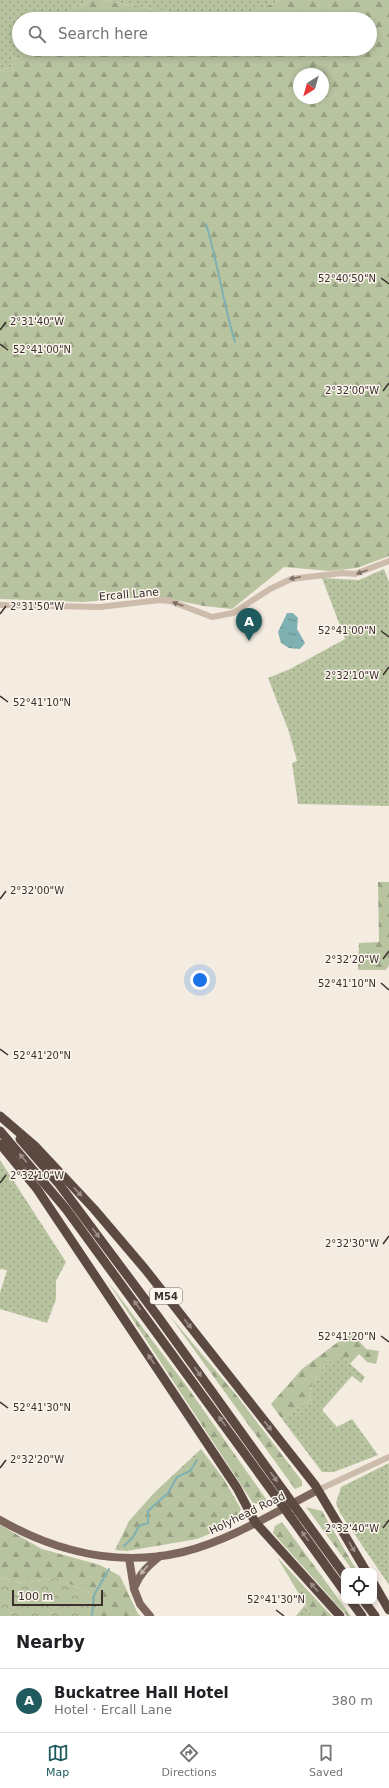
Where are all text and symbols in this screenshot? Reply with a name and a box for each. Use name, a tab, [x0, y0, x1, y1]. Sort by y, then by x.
search box	[12, 12, 377, 56]
icon: search	[26, 23, 48, 45]
text: Search here	[58, 25, 148, 43]
north arrow	[293, 68, 329, 104]
text: 52°40'50"N	[318, 273, 376, 284]
text: 2°31'40"W	[10, 316, 64, 327]
text: 52°41'00"N	[13, 344, 71, 355]
text: 2°32'00"W	[325, 385, 379, 396]
one-way arrow	[356, 569, 368, 575]
one-way arrow	[289, 576, 301, 582]
street label: Ercall Lane	[98, 585, 160, 604]
text: 2°31'50"W	[10, 601, 64, 612]
one-way arrow	[171, 601, 183, 607]
pin: A	[236, 608, 262, 641]
text: 52°41'00"N	[318, 625, 376, 636]
text: 2°32'10"W	[325, 670, 379, 681]
text: 52°41'10"N	[13, 697, 71, 708]
text: 2°32'00"W	[10, 885, 64, 896]
text: 2°32'20"W	[325, 954, 379, 965]
your location	[190, 970, 210, 990]
text: 52°41'10"N	[318, 978, 376, 989]
text: 52°41'20"N	[13, 1050, 71, 1061]
one-way arrow	[19, 1152, 28, 1163]
text: 2°32'10"W	[10, 1170, 64, 1181]
one-way arrow	[74, 1187, 83, 1197]
one-way arrow	[92, 1228, 100, 1239]
text: 2°32'30"W	[325, 1238, 379, 1249]
road number: M54	[150, 1288, 182, 1304]
one-way arrow	[133, 1299, 141, 1310]
one-way arrow	[184, 1319, 192, 1330]
text: 52°41'20"N	[318, 1331, 376, 1342]
one-way arrow	[147, 1354, 155, 1364]
one-way arrow	[194, 1366, 202, 1377]
text: 52°41'30"N	[13, 1402, 71, 1413]
one-way arrow	[218, 1416, 226, 1426]
one-way arrow	[264, 1421, 273, 1432]
text: 2°32'20"W	[10, 1454, 64, 1465]
one-way arrow	[270, 1472, 278, 1482]
street label: Holyhead Road	[207, 1489, 287, 1538]
text: 2°32'40"W	[325, 1523, 379, 1534]
one-way arrow	[301, 1531, 309, 1542]
one-way arrow	[348, 1542, 356, 1552]
one-way arrow	[140, 1565, 149, 1575]
map controls	[341, 1568, 377, 1604]
button: locate	[341, 1568, 377, 1604]
one-way arrow	[309, 1582, 319, 1592]
scale bar	[12, 1588, 103, 1607]
text: 100 m	[18, 1590, 53, 1603]
text: 52°41'30"N	[247, 1594, 305, 1605]
text: Nearby	[16, 1632, 85, 1652]
text: Buckatree Hall Hotel	[54, 1684, 229, 1702]
text: A	[24, 1693, 34, 1708]
text: 380 m	[331, 1693, 373, 1708]
text: Hotel · Ercall Lane	[54, 1702, 172, 1717]
tab: Map	[46, 1742, 69, 1779]
tab: Directions	[161, 1742, 217, 1779]
tab: Saved	[309, 1742, 343, 1779]

